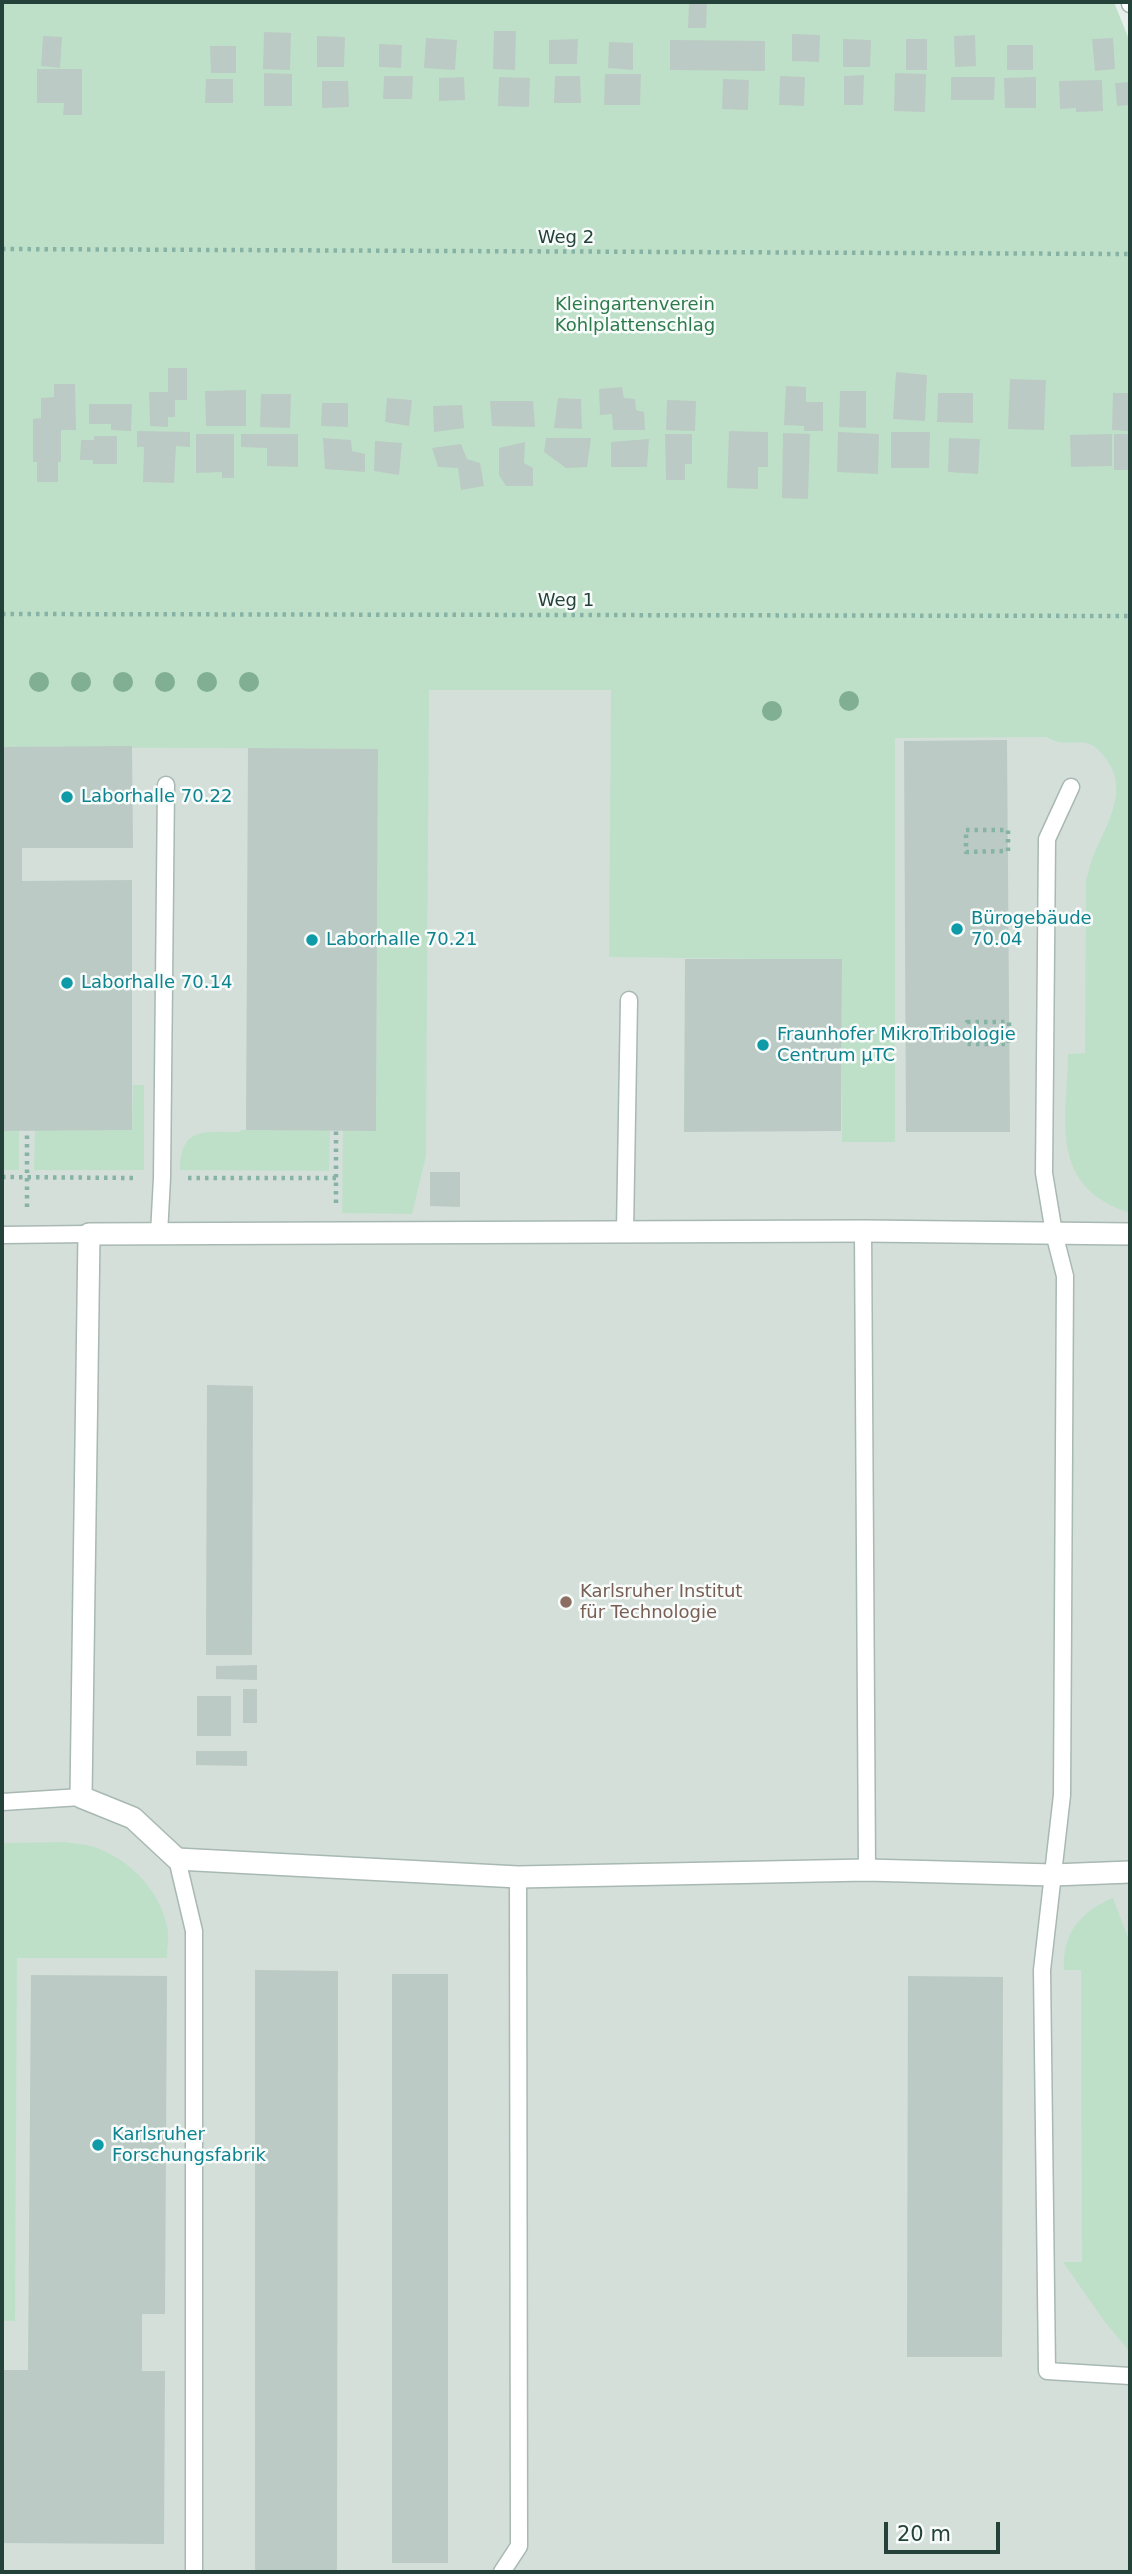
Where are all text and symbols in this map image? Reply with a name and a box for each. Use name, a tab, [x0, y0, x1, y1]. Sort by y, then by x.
street label: Weg 2	[538, 227, 594, 249]
park label: Kleingartenverein Kohlplattenschlag	[555, 294, 715, 336]
street label: Weg 1	[538, 590, 594, 612]
place label: Laborhalle 70.22	[81, 786, 232, 808]
marker: Laborhalle 70.22	[59, 789, 75, 805]
place label: Bürogebäude 70.04	[971, 908, 1092, 950]
marker: Bürogebäude 70.04	[949, 921, 965, 937]
place label: Laborhalle 70.21	[326, 929, 477, 951]
marker: Laborhalle 70.21	[304, 932, 320, 948]
place label: Laborhalle 70.14	[81, 972, 232, 994]
marker: Laborhalle 70.14	[59, 975, 75, 991]
place label: Fraunhofer MikroTribologie Centrum µTC	[777, 1024, 1016, 1066]
marker: Fraunhofer MikroTribologie Centrum µTC	[755, 1037, 771, 1053]
place label: Karlsruher Institut für Technologie	[580, 1581, 742, 1624]
marker: Karlsruher Institut für Technologie	[558, 1594, 574, 1610]
place label: Karlsruher Forschungsfabrik	[112, 2124, 266, 2166]
marker: Karlsruher Forschungsfabrik	[90, 2137, 106, 2153]
scale bar	[887, 2508, 1002, 2552]
text: 20 m	[897, 2522, 951, 2546]

